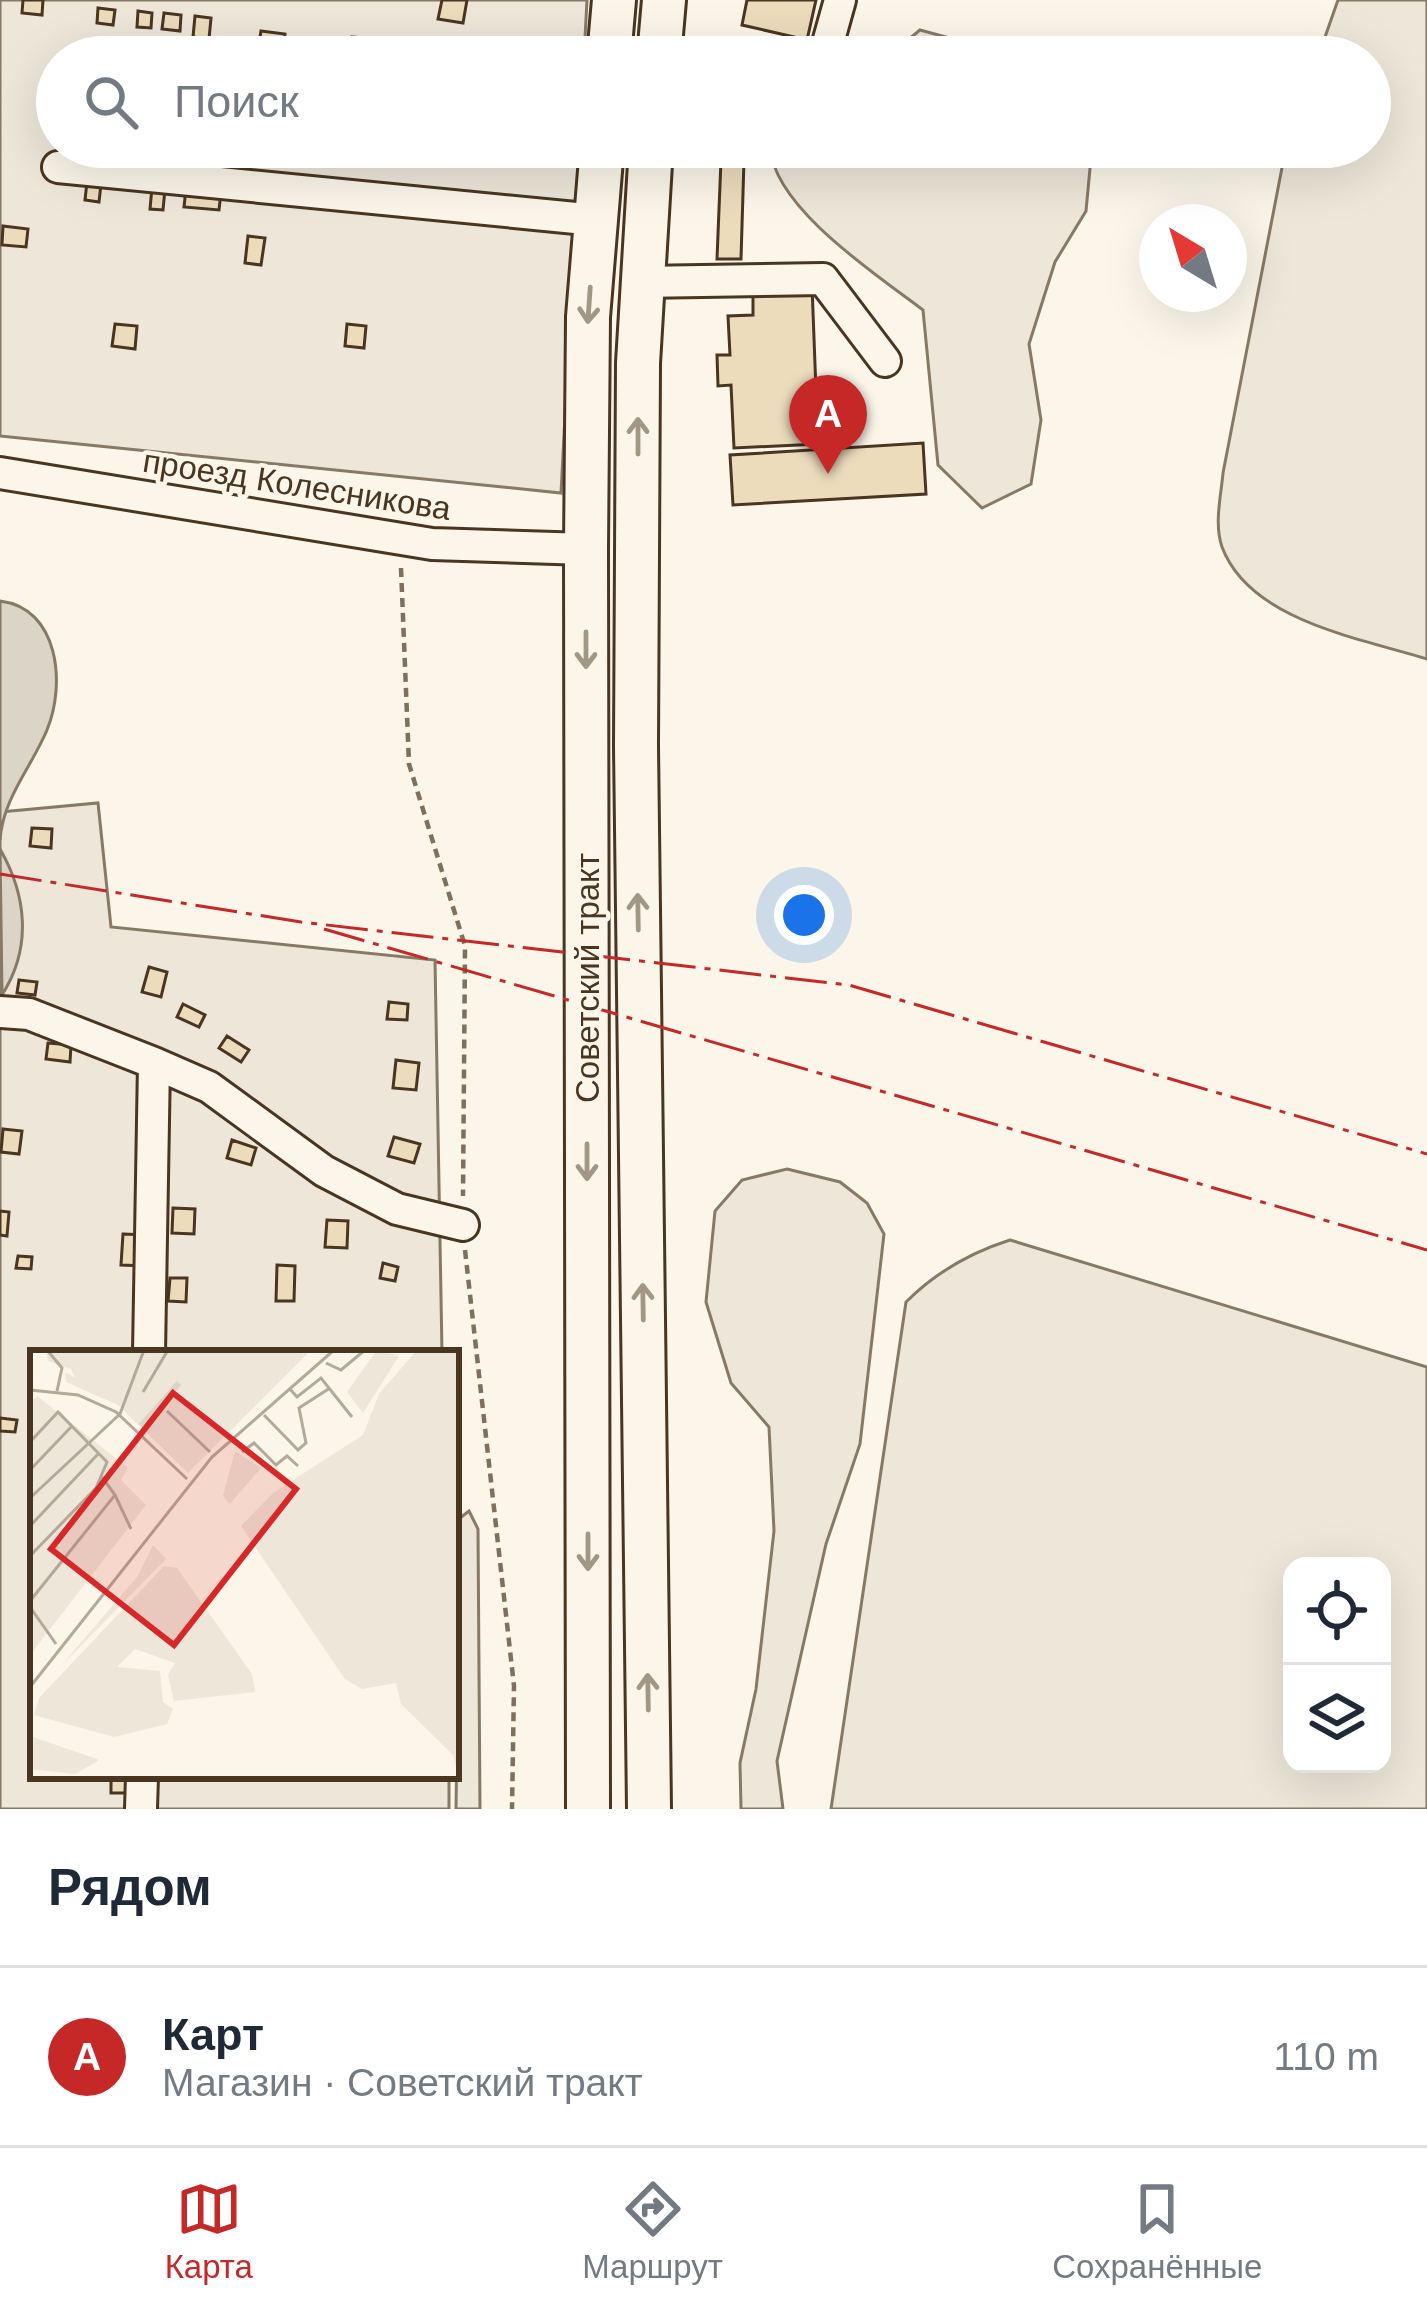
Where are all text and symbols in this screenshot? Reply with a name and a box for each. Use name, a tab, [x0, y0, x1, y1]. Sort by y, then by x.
search box	[36, 36, 1391, 168]
icon: search	[78, 69, 144, 135]
text: Поиск	[174, 76, 299, 127]
north arrow	[1139, 204, 1247, 312]
one-way arrow	[578, 285, 601, 324]
pin: A	[789, 375, 867, 474]
one-way arrow	[627, 417, 649, 456]
street label: проезд Колесникова	[140, 442, 454, 527]
one-way arrow	[575, 630, 597, 669]
street label: Советский тракт	[569, 853, 606, 1103]
your location	[774, 885, 834, 945]
one-way arrow	[627, 893, 649, 932]
one-way arrow	[576, 1142, 598, 1181]
one-way arrow	[631, 1283, 654, 1322]
inset map	[30, 1350, 459, 1779]
one-way arrow	[577, 1532, 599, 1571]
map controls	[1283, 1557, 1391, 1773]
button: locate	[1283, 1557, 1391, 1665]
button: layers	[1283, 1665, 1391, 1773]
one-way arrow	[636, 1673, 659, 1712]
text: Рядом	[48, 1859, 212, 1916]
text: Карт	[162, 2009, 264, 2060]
text: A	[73, 2035, 101, 2078]
text: 110 m	[1274, 2035, 1379, 2078]
text: Магазин · Советский тракт	[162, 2061, 643, 2104]
tab: Карта	[165, 2176, 253, 2286]
tab: Маршрут	[582, 2176, 723, 2286]
tab: Сохранённые	[1052, 2176, 1262, 2286]

